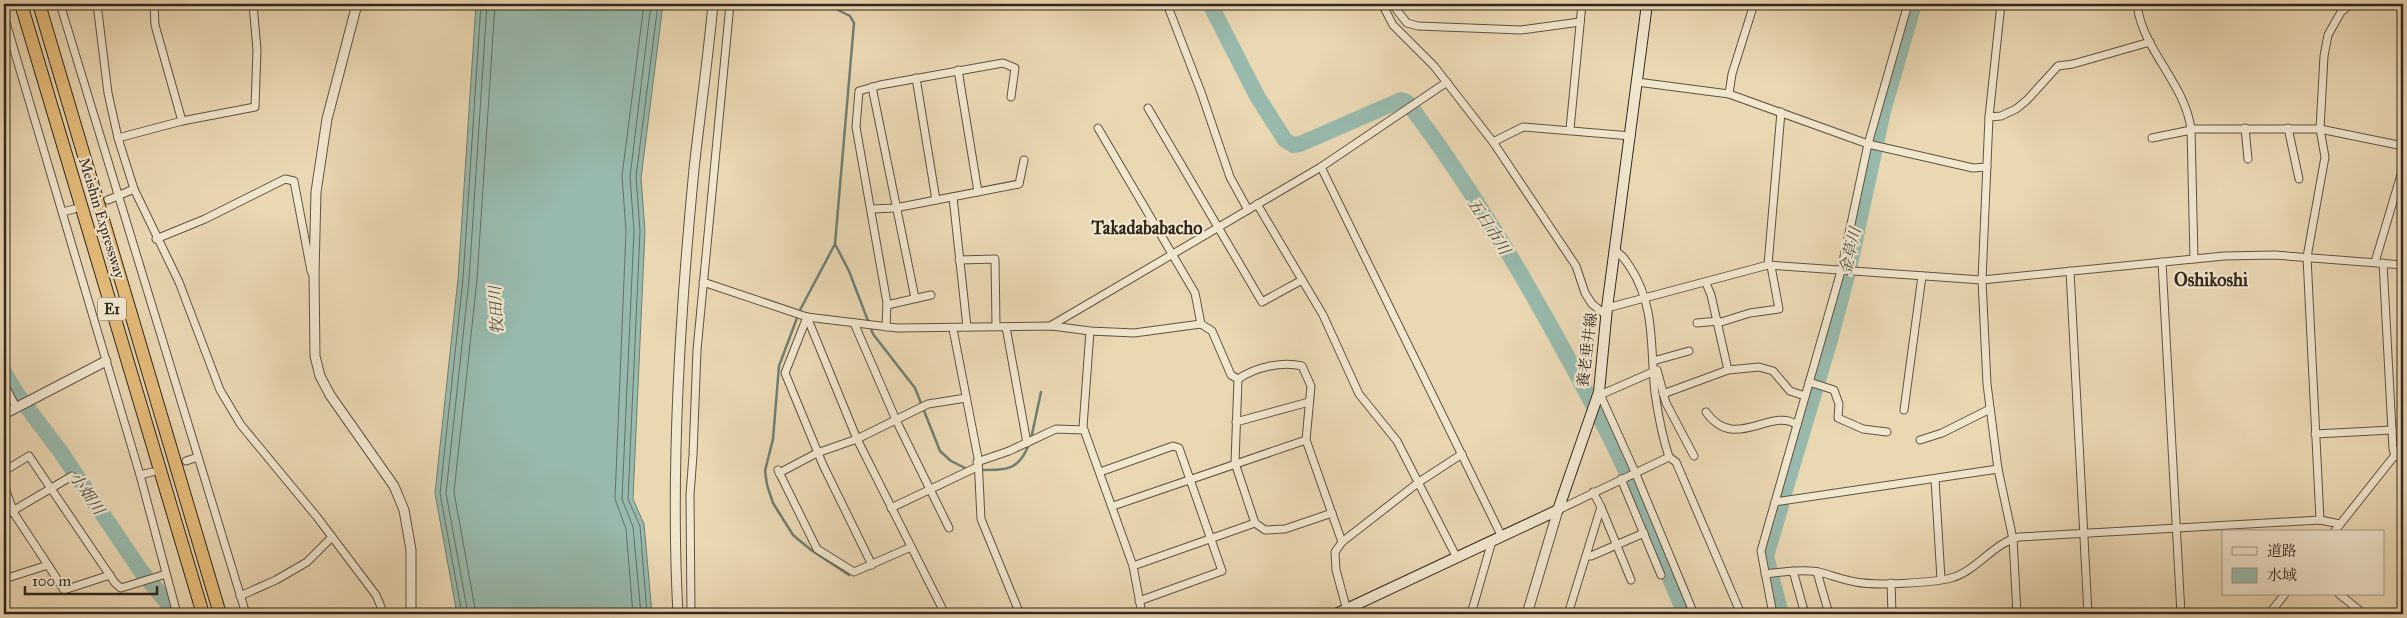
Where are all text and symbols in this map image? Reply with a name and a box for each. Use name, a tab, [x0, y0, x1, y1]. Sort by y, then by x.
street label: Meishin Expressway	[75, 155, 129, 282]
water label: 五日市川	[1464, 194, 1515, 260]
district label: Takadababacho	[1091, 217, 1202, 239]
water label: 金草川	[1835, 224, 1865, 277]
district label: Oshikoshi	[2174, 269, 2249, 291]
water label: 牧田川	[485, 284, 507, 334]
road number: E1	[98, 298, 126, 320]
street label: 養老垂井線	[1573, 312, 1601, 388]
water label: 小畑川	[65, 468, 110, 520]
legend	[2222, 530, 2384, 596]
text: 道路	[2267, 542, 2297, 560]
scale bar	[25, 563, 158, 595]
text: 水域	[2267, 566, 2297, 584]
text: 100 m	[32, 572, 72, 590]

